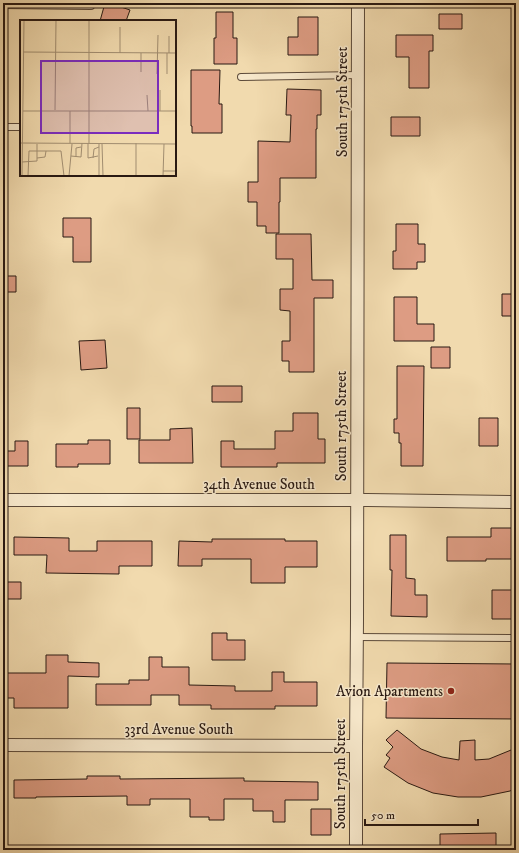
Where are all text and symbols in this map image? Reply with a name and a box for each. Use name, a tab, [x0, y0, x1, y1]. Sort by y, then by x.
inset map	[20, 20, 176, 176]
street label: South 175th Street	[333, 47, 352, 157]
street label: South 175th Street	[332, 371, 351, 481]
street label: 34th Avenue South	[203, 475, 315, 494]
place label: Avion Apartments	[336, 682, 443, 701]
marker: Avion Apartments	[446, 686, 456, 696]
street label: South 175th Street	[331, 719, 350, 829]
street label: 33rd Avenue South	[125, 720, 234, 739]
scale bar	[365, 801, 478, 827]
text: 50 m	[371, 808, 395, 823]

